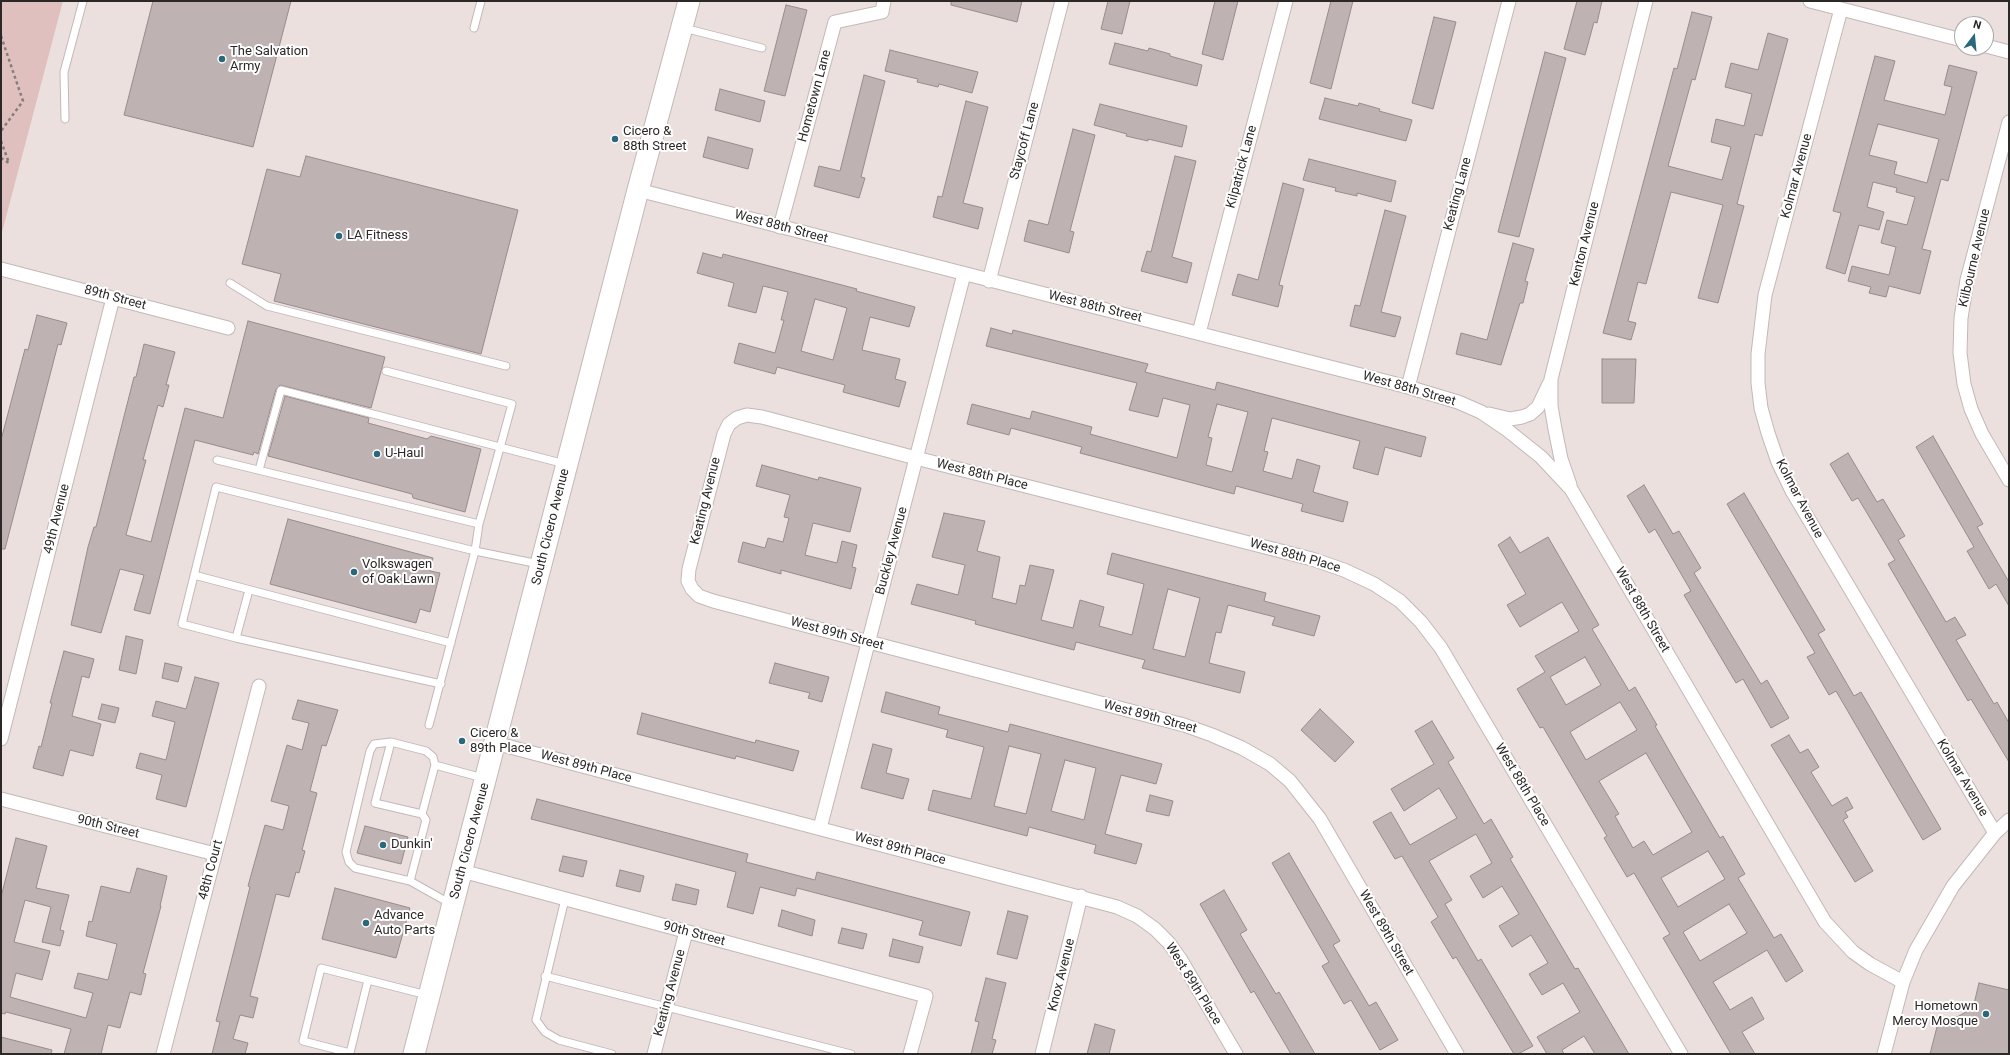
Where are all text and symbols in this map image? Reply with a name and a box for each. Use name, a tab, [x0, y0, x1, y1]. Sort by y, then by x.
north arrow	[1954, 16, 1994, 56]
text: N	[1972, 18, 1983, 32]
place label: The Salvation Army	[230, 44, 308, 75]
street label: Hometown Lane	[795, 48, 835, 144]
marker: The Salvation Army	[217, 54, 227, 64]
street label: Staycoff Lane	[1007, 101, 1043, 181]
place label: Cicero & 88th Street	[623, 124, 687, 155]
street label: Kilpatrick Lane	[1223, 124, 1261, 210]
street label: Kolmar Avenue	[1778, 132, 1816, 220]
marker: Cicero & 88th Street	[610, 134, 620, 144]
street label: Keating Lane	[1441, 156, 1475, 232]
street label: Kenton Avenue	[1567, 200, 1603, 288]
street label: West 88th Street	[733, 207, 829, 247]
street label: Kilbourne Avenue	[1956, 207, 1994, 309]
place label: LA Fitness	[347, 228, 408, 244]
marker: LA Fitness	[334, 231, 344, 241]
street label: 89th Street	[82, 282, 148, 314]
street label: West 88th Street	[1047, 288, 1143, 326]
street label: West 88th Street	[1361, 368, 1457, 410]
place label: U-Haul	[385, 446, 424, 462]
marker: U-Haul	[372, 449, 382, 459]
street label: Keating Avenue	[688, 456, 724, 546]
street label: West 88th Place	[935, 456, 1029, 494]
street label: Kolmar Avenue	[1772, 457, 1826, 541]
street label: South Cicero Avenue	[529, 467, 573, 587]
street label: 49th Avenue	[41, 482, 73, 556]
street label: Buckley Avenue	[873, 505, 911, 597]
street label: West 88th Place	[1248, 536, 1342, 576]
place label: Volkswagen of Oak Lawn	[362, 557, 434, 588]
street label: West 88th Street	[1611, 565, 1673, 655]
marker: Volkswagen of Oak Lawn	[349, 567, 359, 577]
street label: West 89th Street	[789, 614, 885, 654]
street label: West 89th Street	[1102, 697, 1198, 737]
place label: Cicero & 89th Place	[470, 726, 531, 757]
marker: Cicero & 89th Place	[457, 736, 467, 746]
street label: Kolmar Avenue	[1933, 737, 1991, 819]
street label: West 88th Place	[1491, 741, 1553, 829]
street label: West 89th Place	[539, 747, 633, 787]
street label: South Cicero Avenue	[447, 781, 493, 901]
street label: 90th Street	[75, 812, 141, 842]
street label: West 89th Place	[853, 829, 947, 869]
place label: Dunkin'	[391, 837, 432, 853]
street label: 48th Court	[196, 838, 226, 902]
marker: Dunkin'	[378, 840, 388, 850]
street label: West 89th Street	[1355, 888, 1417, 978]
place label: Advance Auto Parts	[374, 908, 435, 939]
marker: Advance Auto Parts	[361, 918, 371, 928]
street label: 90th Street	[661, 918, 727, 950]
street label: Knox Avenue	[1045, 937, 1079, 1013]
street label: West 89th Place	[1162, 940, 1224, 1028]
street label: Keating Avenue	[651, 948, 689, 1038]
place label: Hometown Mercy Mosque	[1892, 999, 1978, 1030]
marker: Hometown Mercy Mosque	[1981, 1009, 1991, 1019]

